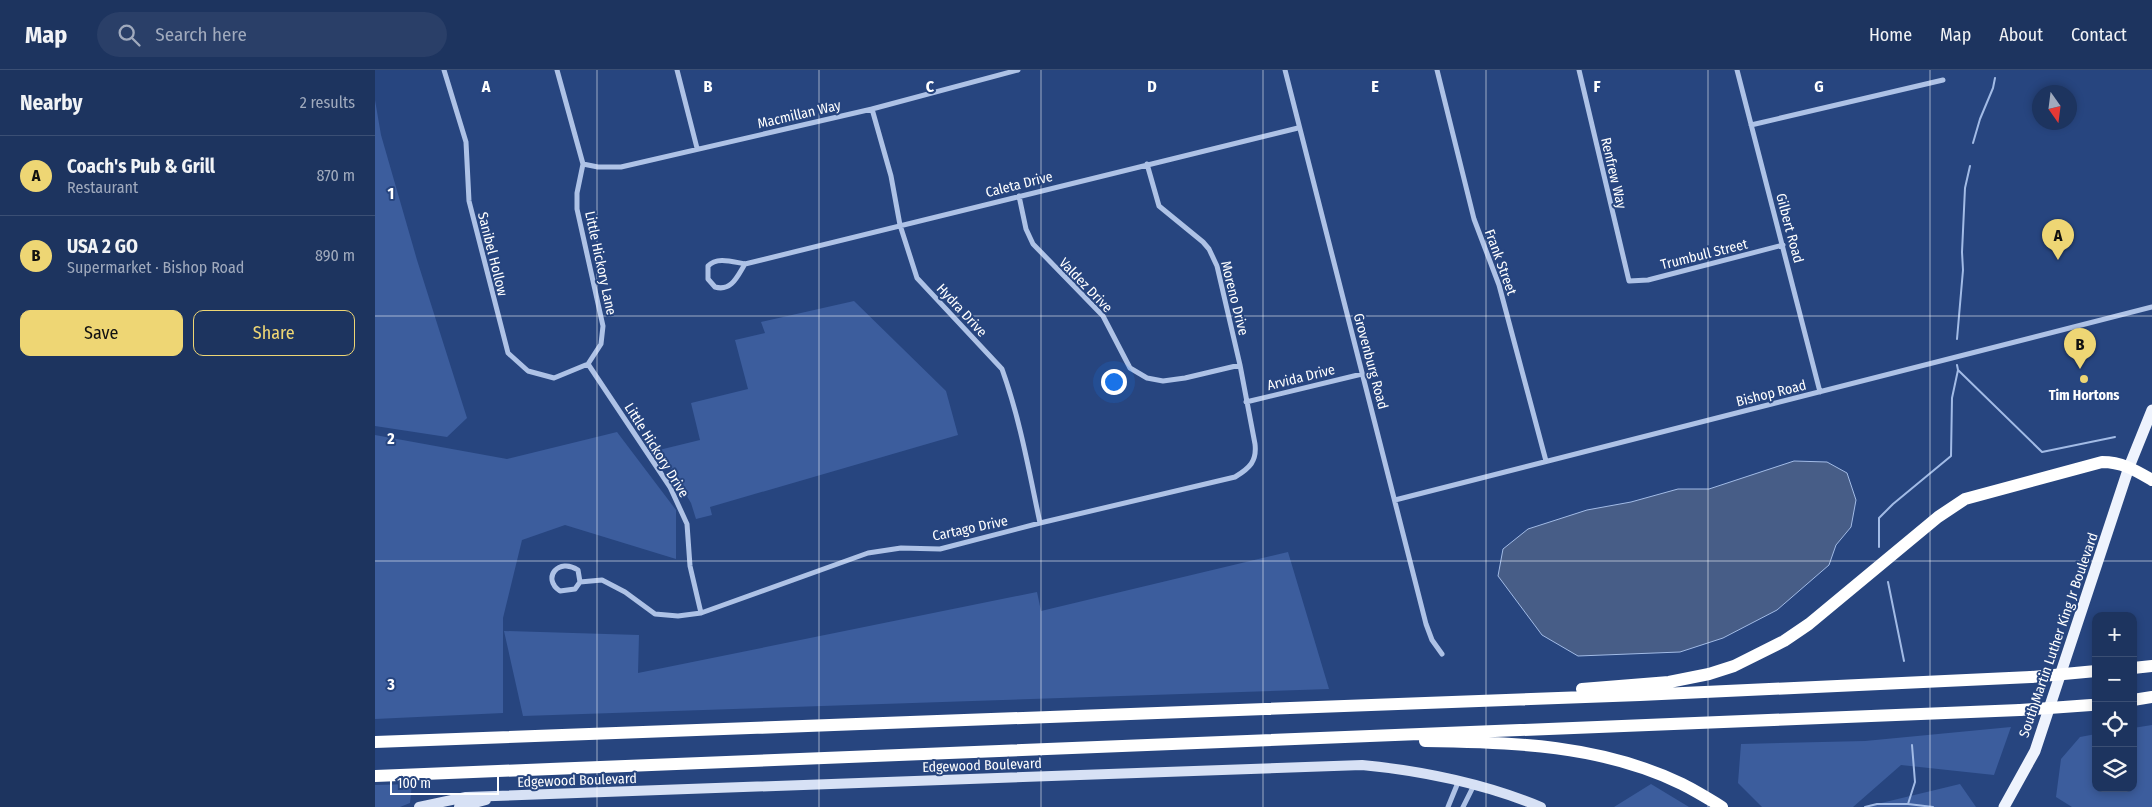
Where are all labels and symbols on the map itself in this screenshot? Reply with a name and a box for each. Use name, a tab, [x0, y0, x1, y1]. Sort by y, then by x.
text: A	[481, 77, 491, 96]
text: B	[704, 77, 713, 96]
text: C	[926, 77, 935, 96]
text: D	[1147, 77, 1157, 96]
text: E	[1371, 77, 1379, 96]
text: F	[1593, 77, 1601, 96]
text: G	[1814, 77, 1824, 96]
north arrow	[2032, 85, 2077, 130]
street label: Macmillan Way	[756, 96, 843, 132]
street label: Renfrew Way	[1597, 136, 1630, 211]
street label: Caleta Drive	[984, 168, 1054, 201]
text: 1	[388, 184, 394, 203]
street label: Gilbert Road	[1772, 191, 1807, 265]
street label: Little Hickory Lane	[581, 209, 620, 317]
street label: Sanibel Hollow	[474, 210, 511, 298]
pin: A	[2042, 219, 2074, 260]
street label: Frank Street	[1481, 227, 1520, 298]
street label: Trumbull Street	[1659, 235, 1750, 273]
street label: Valdez Drive	[1055, 254, 1116, 316]
street label: Moreno Drive	[1217, 259, 1252, 337]
street label: Hydra Drive	[933, 280, 991, 340]
street label: Grovenburg Road	[1350, 311, 1391, 411]
pin: B	[2064, 328, 2096, 369]
street label: Arvida Drive	[1265, 361, 1337, 394]
your location	[1101, 369, 1127, 395]
marker: Tim Hortons	[2078, 373, 2090, 385]
street label: Bishop Road	[1734, 377, 1808, 410]
place label: Tim Hortons	[2049, 387, 2119, 404]
street label: Little Hickory Drive	[621, 400, 693, 501]
text: 2	[386, 429, 395, 448]
street label: Cartago Drive	[931, 512, 1009, 545]
street label: South Martin Luther King Jr Boulevard	[2015, 530, 2102, 740]
text: 3	[386, 675, 395, 694]
street label: Edgewood Boulevard	[922, 755, 1042, 776]
street label: Edgewood Boulevard	[517, 770, 637, 791]
scale bar	[390, 772, 499, 795]

